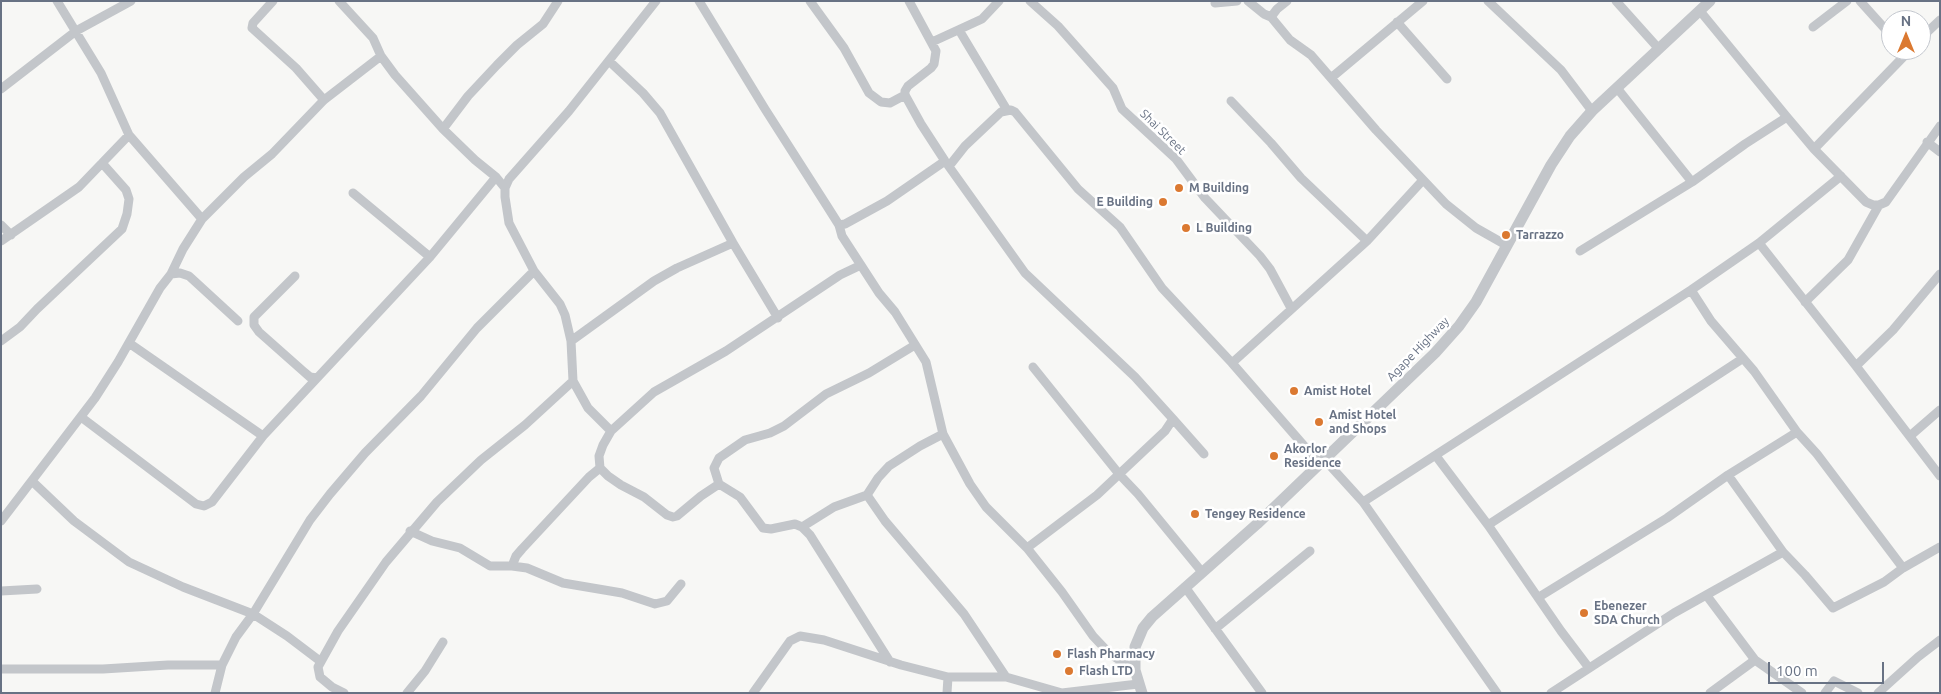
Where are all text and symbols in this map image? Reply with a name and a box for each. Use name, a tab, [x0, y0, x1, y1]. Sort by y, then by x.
north arrow	[1881, 10, 1931, 60]
text: N	[1901, 13, 1911, 29]
street label: Shai Street	[1137, 107, 1189, 157]
place label: M Building	[1189, 181, 1249, 195]
marker: M Building	[1173, 182, 1185, 194]
place label: E Building	[1096, 195, 1153, 209]
marker: E Building	[1157, 196, 1169, 208]
place label: L Building	[1196, 221, 1252, 235]
marker: L Building	[1180, 222, 1192, 234]
place label: Tarrazzo	[1516, 228, 1564, 242]
marker: Tarrazzo	[1500, 229, 1512, 241]
street label: Agape Highway	[1384, 314, 1452, 384]
place label: Amist Hotel	[1304, 384, 1371, 398]
marker: Amist Hotel	[1288, 385, 1300, 397]
place label: Amist Hotel and Shops	[1329, 408, 1396, 436]
marker: Amist Hotel and Shops	[1313, 416, 1325, 428]
place label: Akorlor Residence	[1284, 442, 1341, 470]
marker: Akorlor Residence	[1268, 450, 1280, 462]
place label: Tengey Residence	[1205, 507, 1306, 521]
marker: Tengey Residence	[1189, 508, 1201, 520]
place label: Ebenezer SDA Church	[1594, 599, 1660, 627]
marker: Ebenezer SDA Church	[1578, 607, 1590, 619]
place label: Flash Pharmacy	[1067, 647, 1155, 661]
marker: Flash Pharmacy	[1051, 648, 1063, 660]
scale bar	[1771, 652, 1887, 684]
text: 100 m	[1776, 662, 1818, 679]
place label: Flash LTD	[1079, 664, 1133, 678]
marker: Flash LTD	[1063, 665, 1075, 677]

